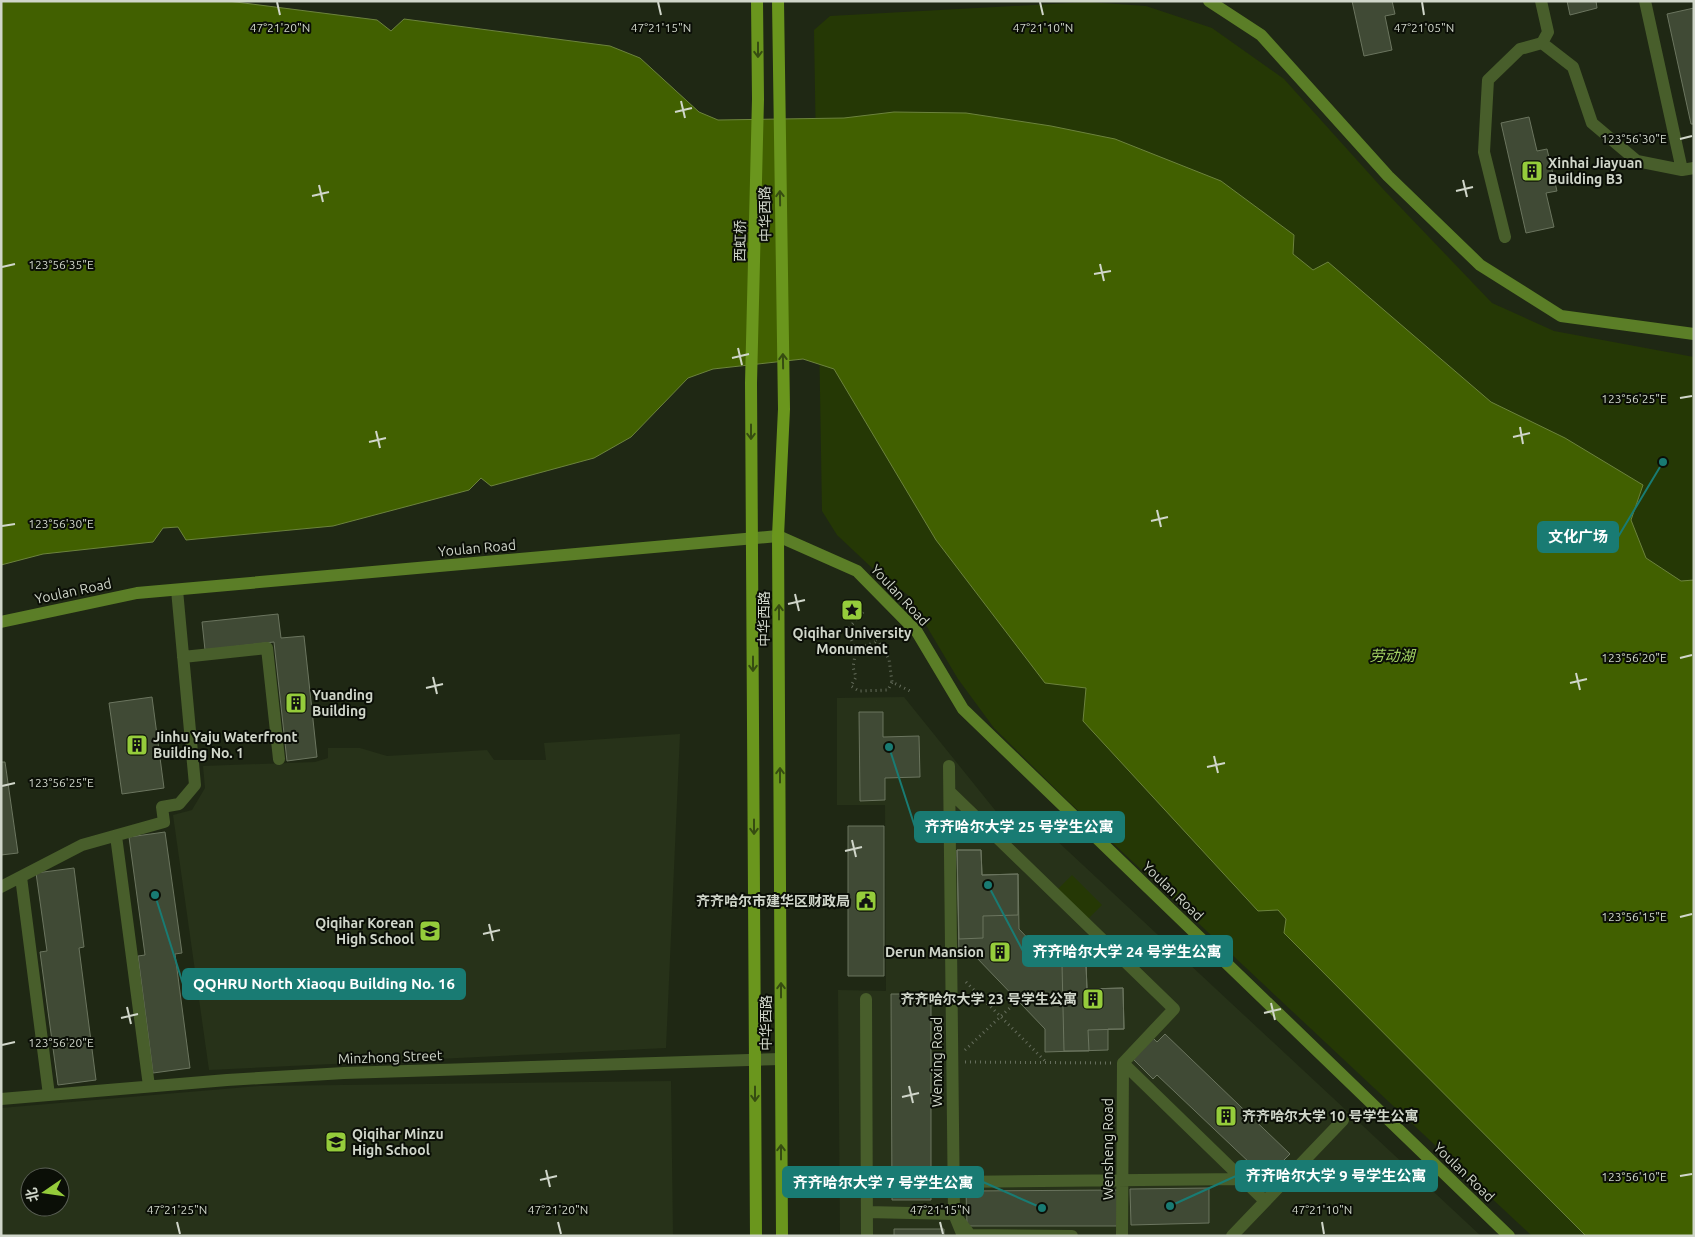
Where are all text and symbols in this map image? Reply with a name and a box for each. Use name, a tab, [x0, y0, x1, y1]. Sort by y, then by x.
text: 47°21'20"N	[250, 21, 310, 34]
text: 47°21'15"N	[631, 21, 691, 34]
text: 47°21'10"N	[1013, 21, 1073, 34]
text: 47°21'05"N	[1394, 21, 1454, 34]
one-way arrow	[753, 42, 763, 58]
text: 123°56'30"E	[1601, 132, 1667, 145]
place label: Xinhai Jiayuan Building B3	[1548, 155, 1642, 187]
building icon: Xinhai Jiayuan Building B3	[1520, 159, 1544, 183]
street label: 中华西路	[757, 186, 773, 242]
one-way arrow	[775, 191, 785, 207]
street label: 西虹桥	[732, 220, 748, 262]
text: 123°56'35"E	[28, 258, 94, 271]
one-way arrow	[778, 353, 788, 370]
text: 123°56'25"E	[1601, 392, 1667, 405]
one-way arrow	[746, 424, 756, 440]
text: 123°56'30"E	[28, 517, 94, 530]
callout: 文化广场	[1538, 522, 1618, 552]
text: 文化广场	[1548, 528, 1608, 545]
street label: Youlan Road	[437, 537, 517, 559]
street label: Youlan Road	[868, 561, 932, 629]
street label: Youlan Road	[33, 575, 113, 607]
street label: 中华西路	[756, 591, 772, 647]
place icon: Qiqihar University Monument	[840, 598, 864, 622]
one-way arrow	[774, 604, 784, 620]
place label: Qiqihar University Monument	[792, 625, 912, 657]
water label: 劳动湖	[1369, 647, 1416, 664]
text: 123°56'20"E	[1601, 651, 1667, 664]
one-way arrow	[748, 656, 758, 672]
place label: Yuanding Building	[312, 687, 373, 719]
building icon: Yuanding Building	[284, 691, 308, 715]
place label: Jinhu Yaju Waterfront Building No. 1	[153, 729, 298, 761]
building icon: Jinhu Yaju Waterfront Building No. 1	[125, 733, 149, 757]
one-way arrow	[775, 767, 785, 783]
text: 123°56'25"E	[28, 776, 94, 789]
callout: 齐齐哈尔大学 25 号学生公寓	[915, 812, 1124, 842]
one-way arrow	[749, 818, 759, 834]
text: 齐齐哈尔大学 25 号学生公寓	[924, 818, 1114, 835]
street label: Youlan Road	[1139, 858, 1207, 924]
public building icon: 齐齐哈尔市建华区财政局	[854, 889, 878, 913]
place label: 齐齐哈尔市建华区财政局	[696, 893, 850, 909]
text: 123°56'15"E	[1601, 910, 1667, 923]
place label: Qiqihar Korean High School	[315, 915, 414, 947]
school or university icon: Qiqihar Korean High School	[418, 919, 442, 943]
callout: 齐齐哈尔大学 24 号学生公寓	[1023, 936, 1232, 966]
building icon: Derun Mansion	[988, 940, 1012, 964]
text: 齐齐哈尔大学 24 号学生公寓	[1032, 943, 1222, 960]
place label: Derun Mansion	[885, 944, 984, 960]
callout: QQHRU North Xiaoqu Building No. 16	[183, 969, 465, 999]
text: QQHRU North Xiaoqu Building No. 16	[193, 975, 455, 992]
one-way arrow	[776, 982, 786, 998]
building icon: 齐齐哈尔大学 23 号学生公寓	[1081, 987, 1105, 1011]
place label: 齐齐哈尔大学 23 号学生公寓	[901, 991, 1077, 1007]
street label: 中华西路	[758, 995, 774, 1051]
street label: Wenxing Road	[929, 1017, 945, 1107]
text: 123°56'20"E	[28, 1036, 94, 1049]
street label: Minzhong Street	[337, 1047, 443, 1067]
one-way arrow	[750, 1086, 760, 1102]
street label: Wensheng Road	[1100, 1098, 1116, 1200]
building icon: 齐齐哈尔大学 10 号学生公寓	[1214, 1104, 1238, 1128]
place label: 齐齐哈尔大学 10 号学生公寓	[1242, 1108, 1418, 1124]
place label: Qiqihar Minzu High School	[352, 1126, 444, 1158]
school or university icon: Qiqihar Minzu High School	[324, 1130, 348, 1154]
street label: Youlan Road	[1430, 1139, 1498, 1205]
one-way arrow	[777, 1144, 786, 1160]
callout: 齐齐哈尔大学 9 号学生公寓	[1236, 1161, 1437, 1191]
north arrow	[20, 1167, 70, 1217]
callout: 齐齐哈尔大学 7 号学生公寓	[783, 1167, 983, 1197]
text: 齐齐哈尔大学 9 号学生公寓	[1246, 1167, 1426, 1184]
text: 123°56'10"E	[1601, 1170, 1667, 1183]
text: 齐齐哈尔大学 7 号学生公寓	[793, 1174, 973, 1191]
text: 北	[23, 1186, 42, 1204]
text: 47°21'25"N	[147, 1203, 207, 1216]
text: 47°21'20"N	[528, 1203, 588, 1216]
text: 47°21'15"N	[910, 1203, 970, 1216]
text: 47°21'10"N	[1292, 1203, 1352, 1216]

